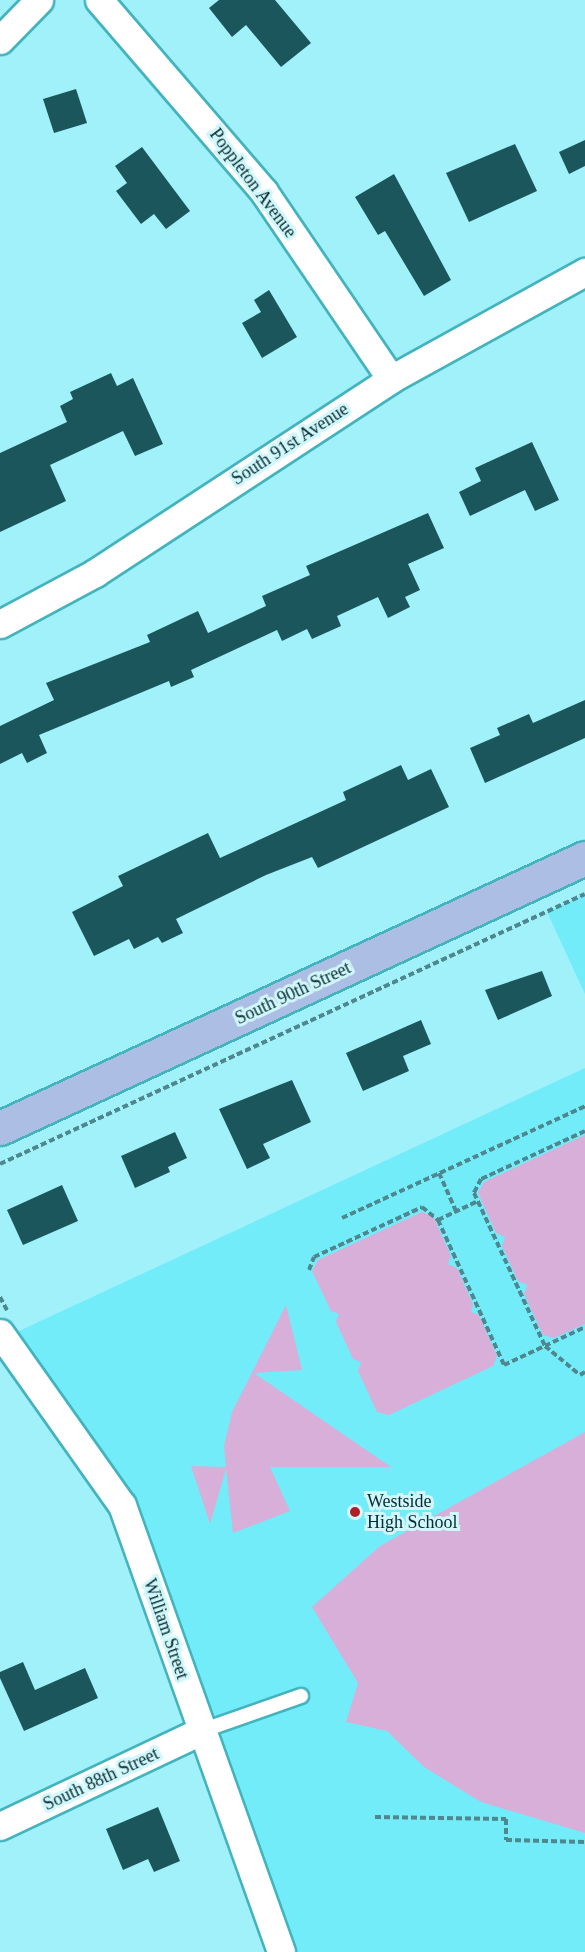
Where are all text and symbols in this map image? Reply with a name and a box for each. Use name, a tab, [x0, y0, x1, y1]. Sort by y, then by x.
street label: Poppleton Avenue	[205, 124, 301, 242]
street label: South 91st Avenue	[227, 398, 353, 490]
street label: South 90th Street	[232, 957, 354, 1029]
place label: Westside High School	[367, 1491, 458, 1534]
marker: Westside High School	[348, 1505, 362, 1519]
street label: William Street	[139, 1576, 193, 1682]
street label: South 88th Street	[40, 1743, 162, 1815]

